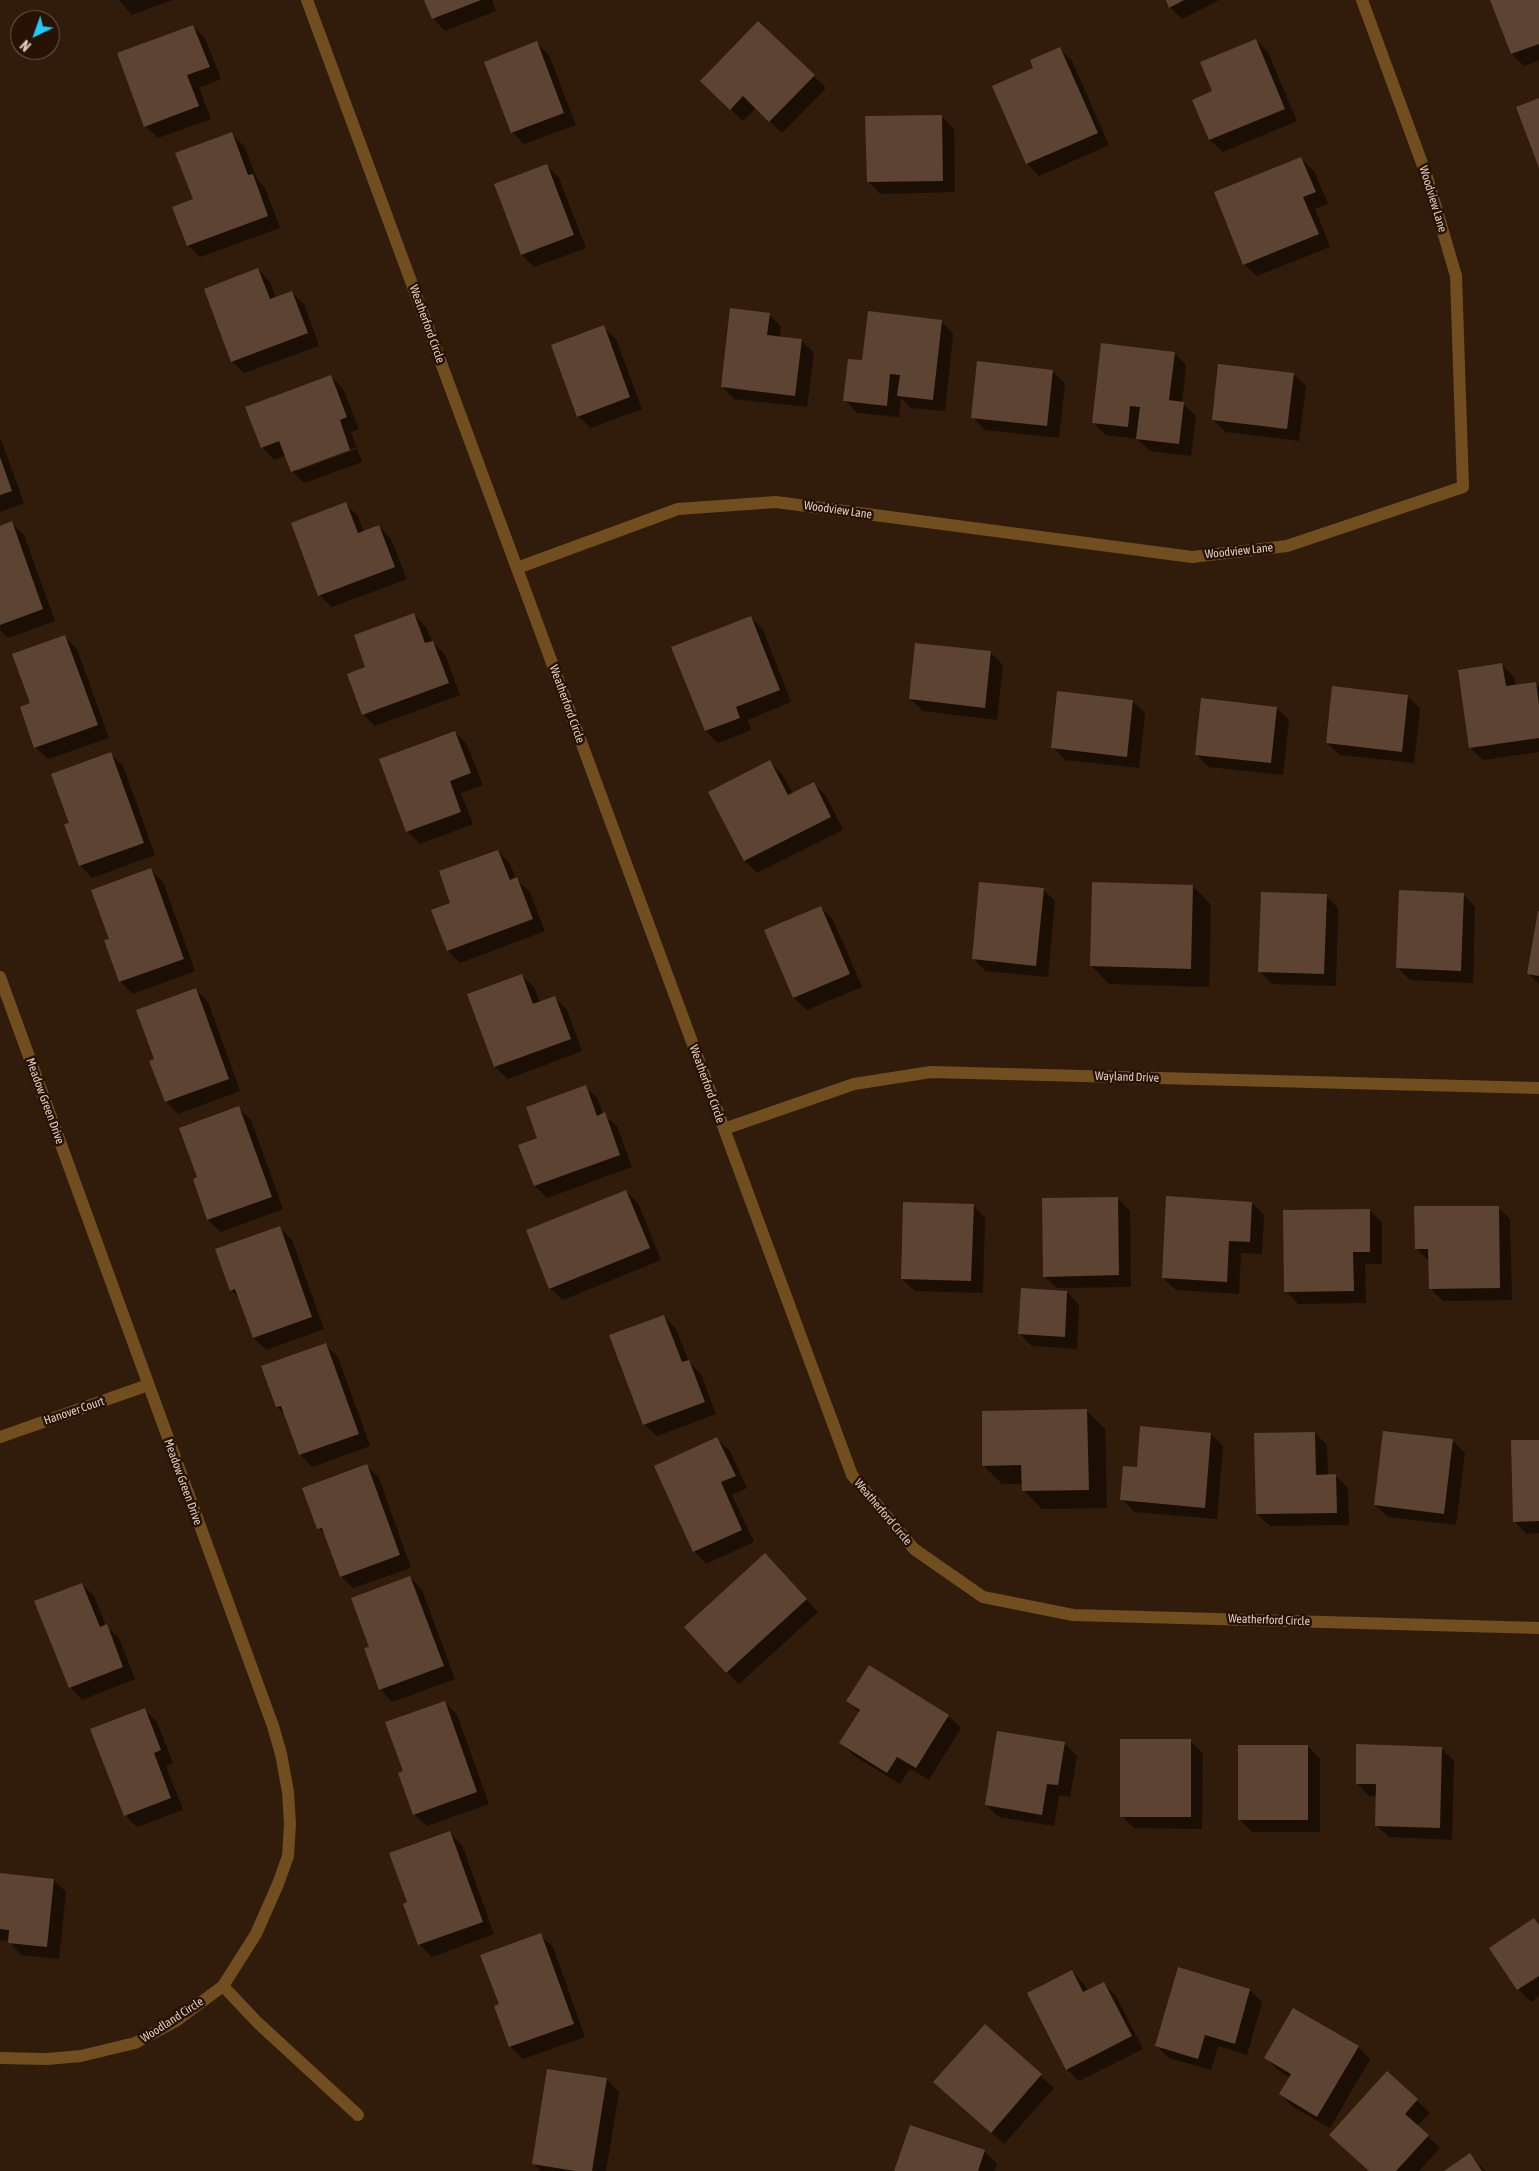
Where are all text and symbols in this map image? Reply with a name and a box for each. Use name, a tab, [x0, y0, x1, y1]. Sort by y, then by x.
north arrow	[10, 10, 60, 60]
text: N	[17, 37, 34, 54]
street label: Woodview Lane	[1416, 164, 1450, 234]
street label: Weatherford Circle	[406, 283, 448, 365]
street label: Woodview Lane	[803, 498, 873, 522]
street label: Woodview Lane	[1204, 540, 1274, 562]
street label: Weatherford Circle	[546, 663, 588, 745]
street label: Weatherford Circle	[686, 1043, 728, 1125]
street label: Meadow Green Drive	[23, 1056, 67, 1146]
street label: Wayland Drive	[1095, 1069, 1159, 1085]
street label: Hanover Court	[42, 1394, 106, 1428]
street label: Meadow Green Drive	[161, 1437, 205, 1527]
street label: Weatherford Circle	[851, 1476, 915, 1548]
street label: Weatherford Circle	[1228, 1611, 1310, 1629]
street label: Woodland Circle	[138, 1994, 206, 2046]

